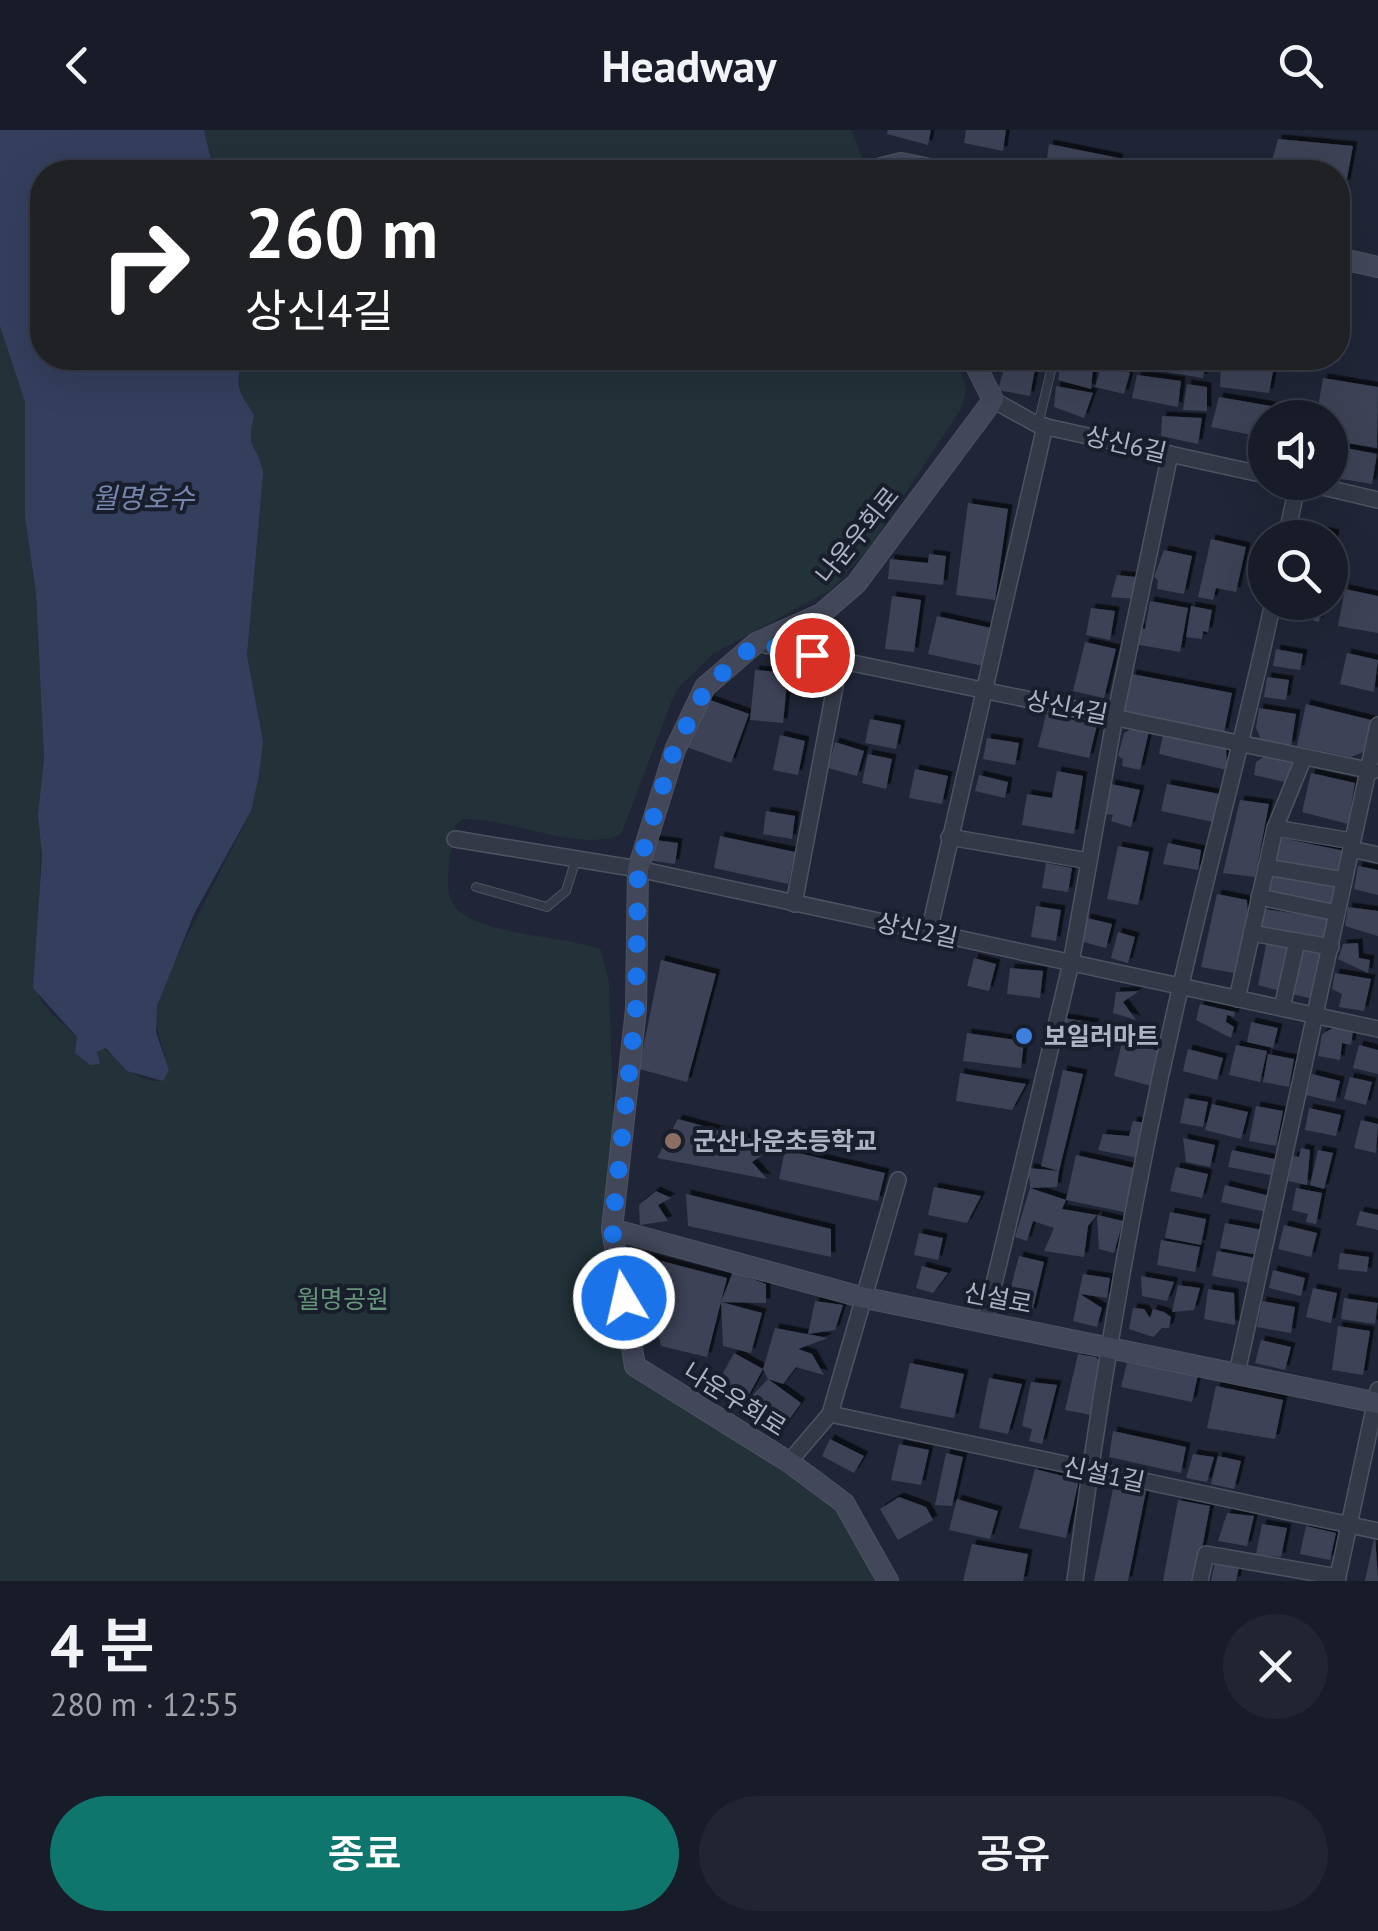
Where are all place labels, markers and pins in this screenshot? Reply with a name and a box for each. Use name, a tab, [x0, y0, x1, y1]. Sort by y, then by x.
pin	[770, 613, 855, 698]
place label: 보일러마트	[1044, 1020, 1159, 1052]
marker: 보일러마트	[1013, 1025, 1035, 1047]
place label: 군산나운초등학교	[693, 1125, 877, 1157]
marker: 군산나운초등학교	[662, 1130, 684, 1152]

